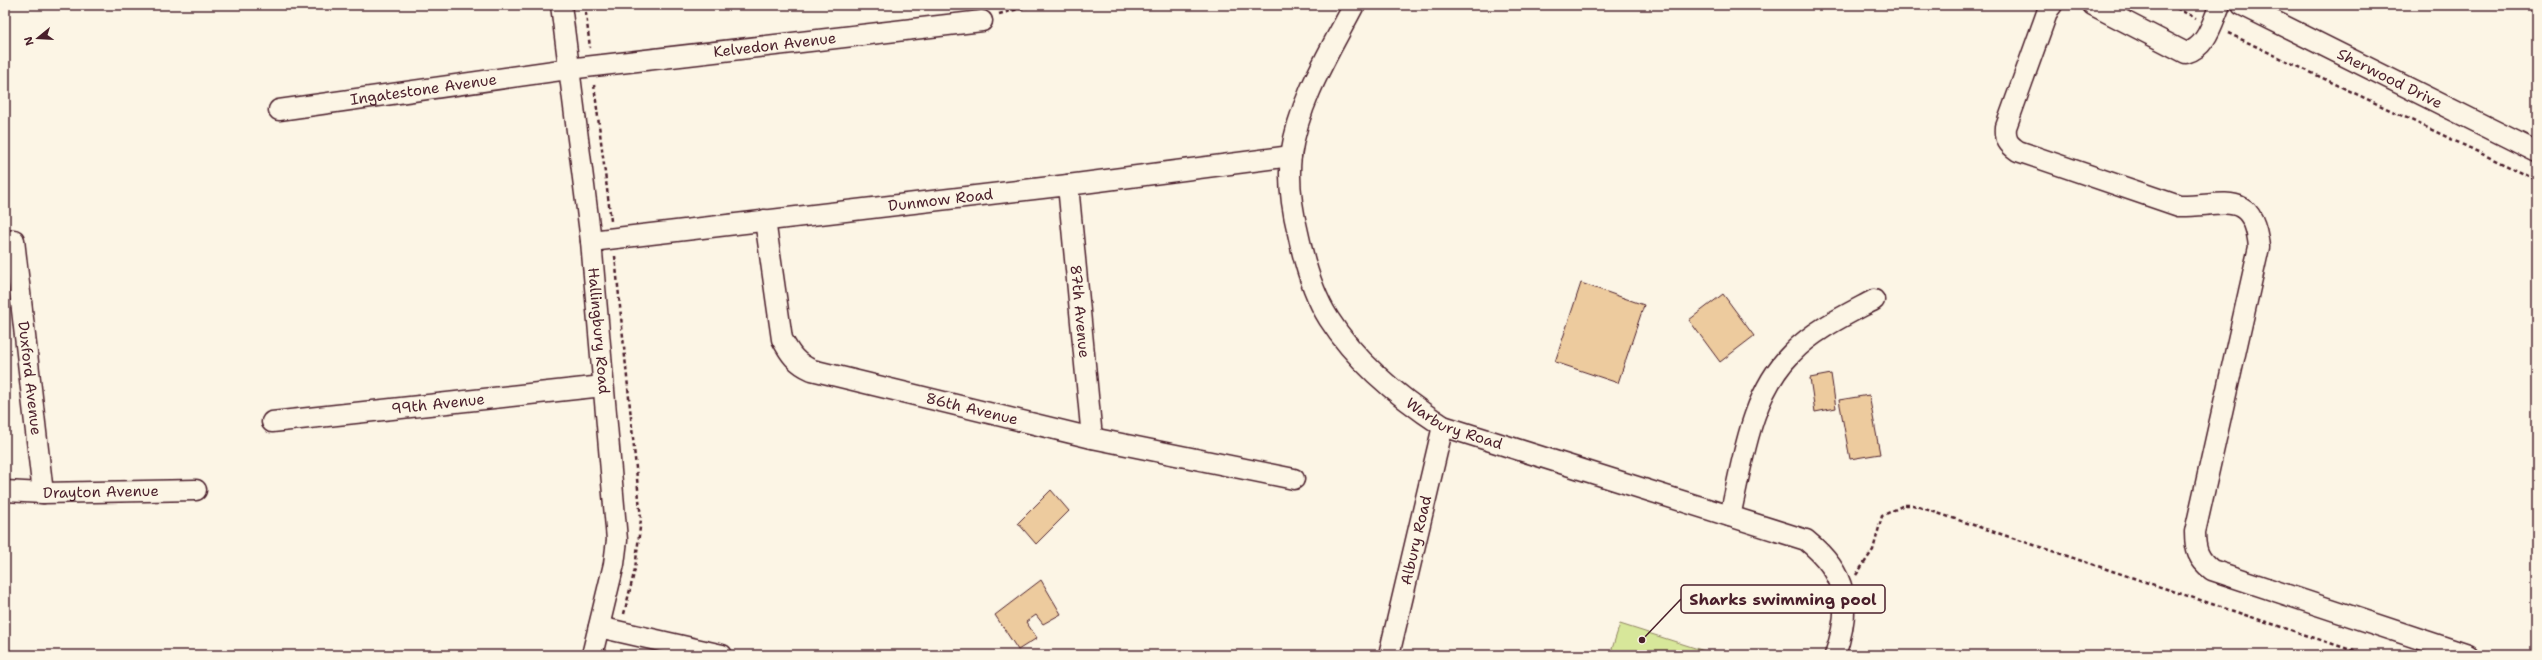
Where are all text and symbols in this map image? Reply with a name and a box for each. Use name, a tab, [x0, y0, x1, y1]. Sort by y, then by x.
north arrow	[18, 18, 58, 58]
street label: Kelvedon Avenue	[712, 28, 837, 62]
text: N	[20, 34, 37, 47]
street label: Sherwood Drive	[2334, 44, 2446, 113]
street label: Ingatestone Avenue	[349, 69, 498, 110]
street label: Dunmow Road	[887, 184, 995, 216]
street label: 87th Avenue	[1066, 264, 1094, 359]
street label: Hallingbury Road	[583, 267, 614, 395]
street label: Duxford Avenue	[13, 320, 46, 436]
street label: 86th Avenue	[924, 388, 1020, 430]
street label: 99th Avenue	[390, 389, 486, 419]
street label: Warbury Road	[1402, 393, 1506, 454]
street label: Drayton Avenue	[43, 481, 159, 503]
street label: Albury Road	[1396, 493, 1436, 587]
callout: Sharks swimming pool	[1681, 585, 1885, 613]
text: Sharks swimming pool	[1689, 589, 1877, 610]

